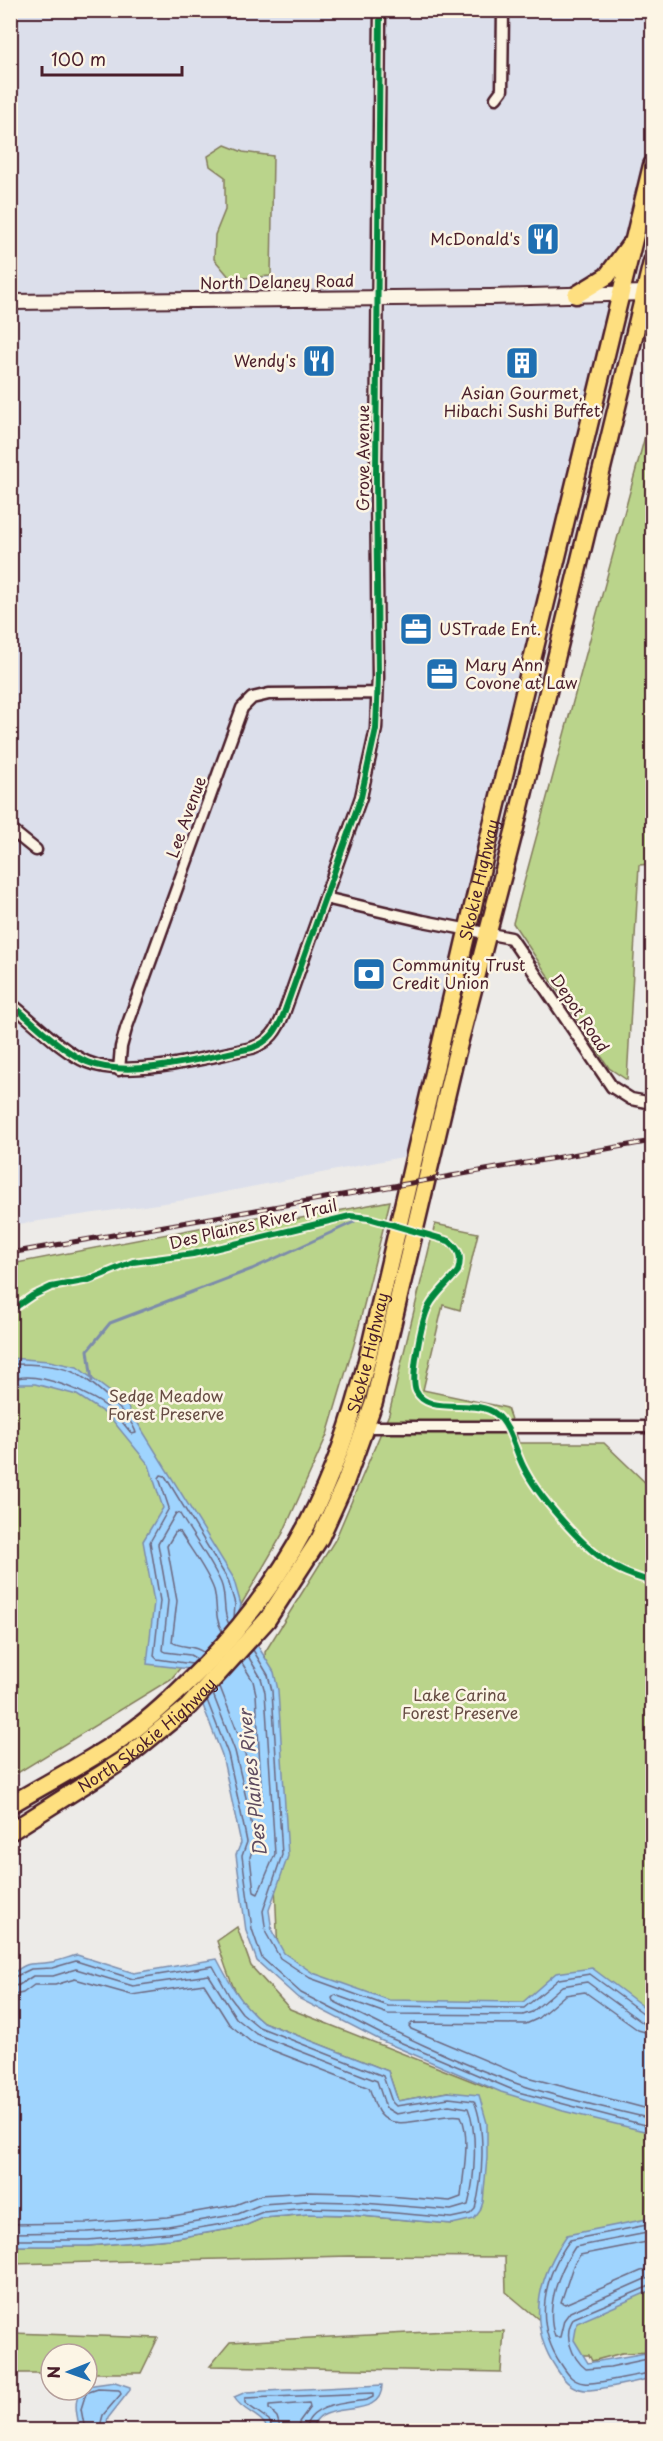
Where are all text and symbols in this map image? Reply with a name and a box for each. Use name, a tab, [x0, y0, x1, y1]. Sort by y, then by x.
scale bar	[42, 39, 182, 77]
text: 100 m	[51, 45, 106, 72]
restaurant icon: McDonald's	[525, 221, 561, 257]
place label: McDonald's	[430, 226, 520, 250]
street label: North Delaney Road	[200, 268, 354, 294]
restaurant icon: Wendy's	[301, 343, 337, 379]
building icon: Asian Gourmet, Hibachi Sushi Buffet	[504, 345, 540, 381]
place label: Wendy's	[234, 348, 296, 372]
place label: Asian Gourmet, Hibachi Sushi Buffet	[444, 380, 601, 422]
street label: Grove Avenue	[350, 405, 374, 511]
office icon: USTrade Ent.	[398, 611, 434, 647]
place label: USTrade Ent.	[439, 616, 541, 640]
place label: Mary Ann Covone at Law	[465, 652, 578, 694]
office icon: Mary Ann Covone at Law	[424, 656, 460, 692]
street label: Lee Avenue	[159, 772, 211, 861]
street label: Skokie Highway	[452, 817, 504, 943]
place label: Community Trust Credit Union	[392, 952, 525, 994]
bank icon: Community Trust Credit Union	[351, 956, 387, 992]
street label: Depot Road	[546, 968, 616, 1056]
street label: Des Plaines River Trail	[166, 1192, 339, 1254]
street label: Skokie Highway	[340, 1290, 393, 1416]
park label: Sedge Meadow Forest Preserve	[108, 1383, 224, 1425]
street label: North Skokie Highway	[72, 1672, 220, 1797]
park label: Lake Carina Forest Preserve	[402, 1682, 518, 1724]
water label: Des Plaines River	[230, 1706, 273, 1858]
north arrow	[39, 2342, 99, 2402]
text: N	[41, 2366, 65, 2379]

